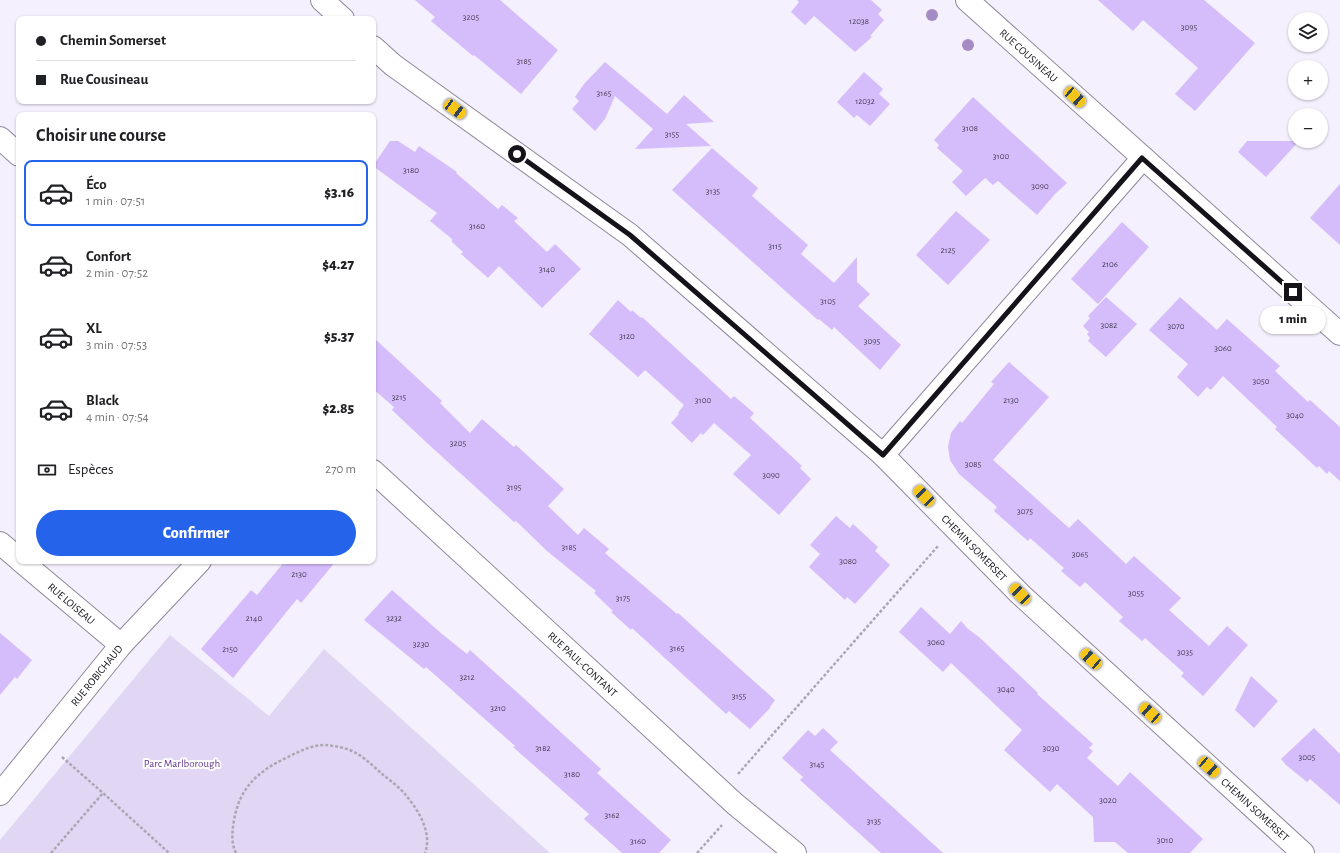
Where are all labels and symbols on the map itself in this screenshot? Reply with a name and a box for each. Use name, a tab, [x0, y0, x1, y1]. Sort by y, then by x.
house number: 3205	[463, 13, 479, 22]
house number: 12038	[849, 17, 869, 26]
house number: 3095	[1181, 23, 1197, 32]
street label: RUE COUSINEAU	[997, 27, 1060, 84]
house number: 3185	[517, 57, 532, 66]
car	[1062, 85, 1088, 109]
house number: 3165	[597, 89, 612, 98]
car	[442, 97, 468, 121]
house number: 12032	[855, 97, 875, 106]
house number: 3108	[962, 124, 978, 133]
house number: 3155	[665, 130, 679, 139]
route start	[508, 145, 526, 163]
house number: 3100	[993, 152, 1009, 161]
house number: 3180	[403, 166, 419, 175]
house number: 3090	[1031, 182, 1049, 191]
house number: 3135	[706, 187, 720, 196]
house number: 3160	[469, 222, 485, 231]
house number: 3115	[768, 242, 782, 251]
house number: 2125	[940, 246, 956, 255]
house number: 2106	[1102, 260, 1118, 269]
house number: 3140	[539, 265, 555, 274]
route end	[1284, 283, 1302, 301]
house number: 3105	[820, 297, 836, 306]
callout: 1 min	[1260, 306, 1326, 334]
house number: 3082	[1101, 321, 1117, 330]
house number: 3070	[1168, 322, 1185, 331]
house number: 3120	[619, 332, 635, 341]
house number: 3095	[864, 337, 880, 346]
house number: 3060	[1214, 344, 1232, 353]
house number: 3050	[1253, 377, 1270, 386]
house number: 3215	[392, 393, 407, 402]
house number: 3100	[695, 396, 711, 405]
house number: 2130	[1003, 396, 1019, 405]
house number: 3040	[1286, 411, 1304, 420]
house number: 3205	[450, 439, 466, 448]
house number: 3085	[965, 460, 981, 469]
house number: 3090	[762, 471, 780, 480]
house number: 3195	[507, 483, 522, 492]
car	[911, 483, 937, 509]
house number: 3075	[1017, 507, 1033, 516]
street label: CHEMIN SOMERSET	[939, 513, 1009, 584]
house number: 3185	[562, 543, 577, 552]
house number: 3065	[1072, 550, 1088, 559]
house number: 3080	[839, 557, 857, 566]
house number: 2130	[291, 570, 307, 579]
street label: RUE LOISEAU	[46, 581, 97, 627]
car	[1007, 581, 1033, 607]
house number: 3055	[1128, 589, 1144, 598]
house number: 3175	[616, 594, 630, 603]
house number: 2140	[246, 614, 262, 623]
house number: 3232	[386, 614, 402, 623]
street label: RUE PAUL-CONTANT	[546, 630, 620, 699]
house number: 3060	[927, 638, 945, 647]
house number: 3230	[413, 640, 429, 649]
street label: RUE ROBICHAUD	[69, 643, 125, 708]
house number: 3165	[670, 644, 685, 653]
house number: 2150	[222, 645, 238, 654]
car	[1078, 647, 1104, 671]
house number: 3035	[1177, 648, 1193, 657]
house number: 3212	[460, 673, 475, 682]
house number: 3040	[997, 685, 1015, 694]
house number: 3155	[732, 692, 746, 701]
car	[1137, 701, 1163, 725]
house number: 3210	[490, 704, 506, 713]
house number: 3182	[535, 744, 551, 753]
house number: 3030	[1043, 744, 1060, 753]
house number: 3005	[1299, 753, 1316, 762]
car	[1196, 755, 1222, 779]
park label: Parc Marlborough	[144, 758, 220, 769]
house number: 3145	[810, 760, 825, 769]
house number: 3180	[564, 770, 580, 779]
street label: CHEMIN SOMERSET	[1219, 776, 1292, 844]
house number: 3020	[1099, 796, 1117, 805]
house number: 3162	[604, 811, 620, 820]
house number: 3135	[867, 817, 881, 826]
house number: 3010	[1157, 836, 1173, 845]
house number: 3160	[630, 837, 646, 846]

